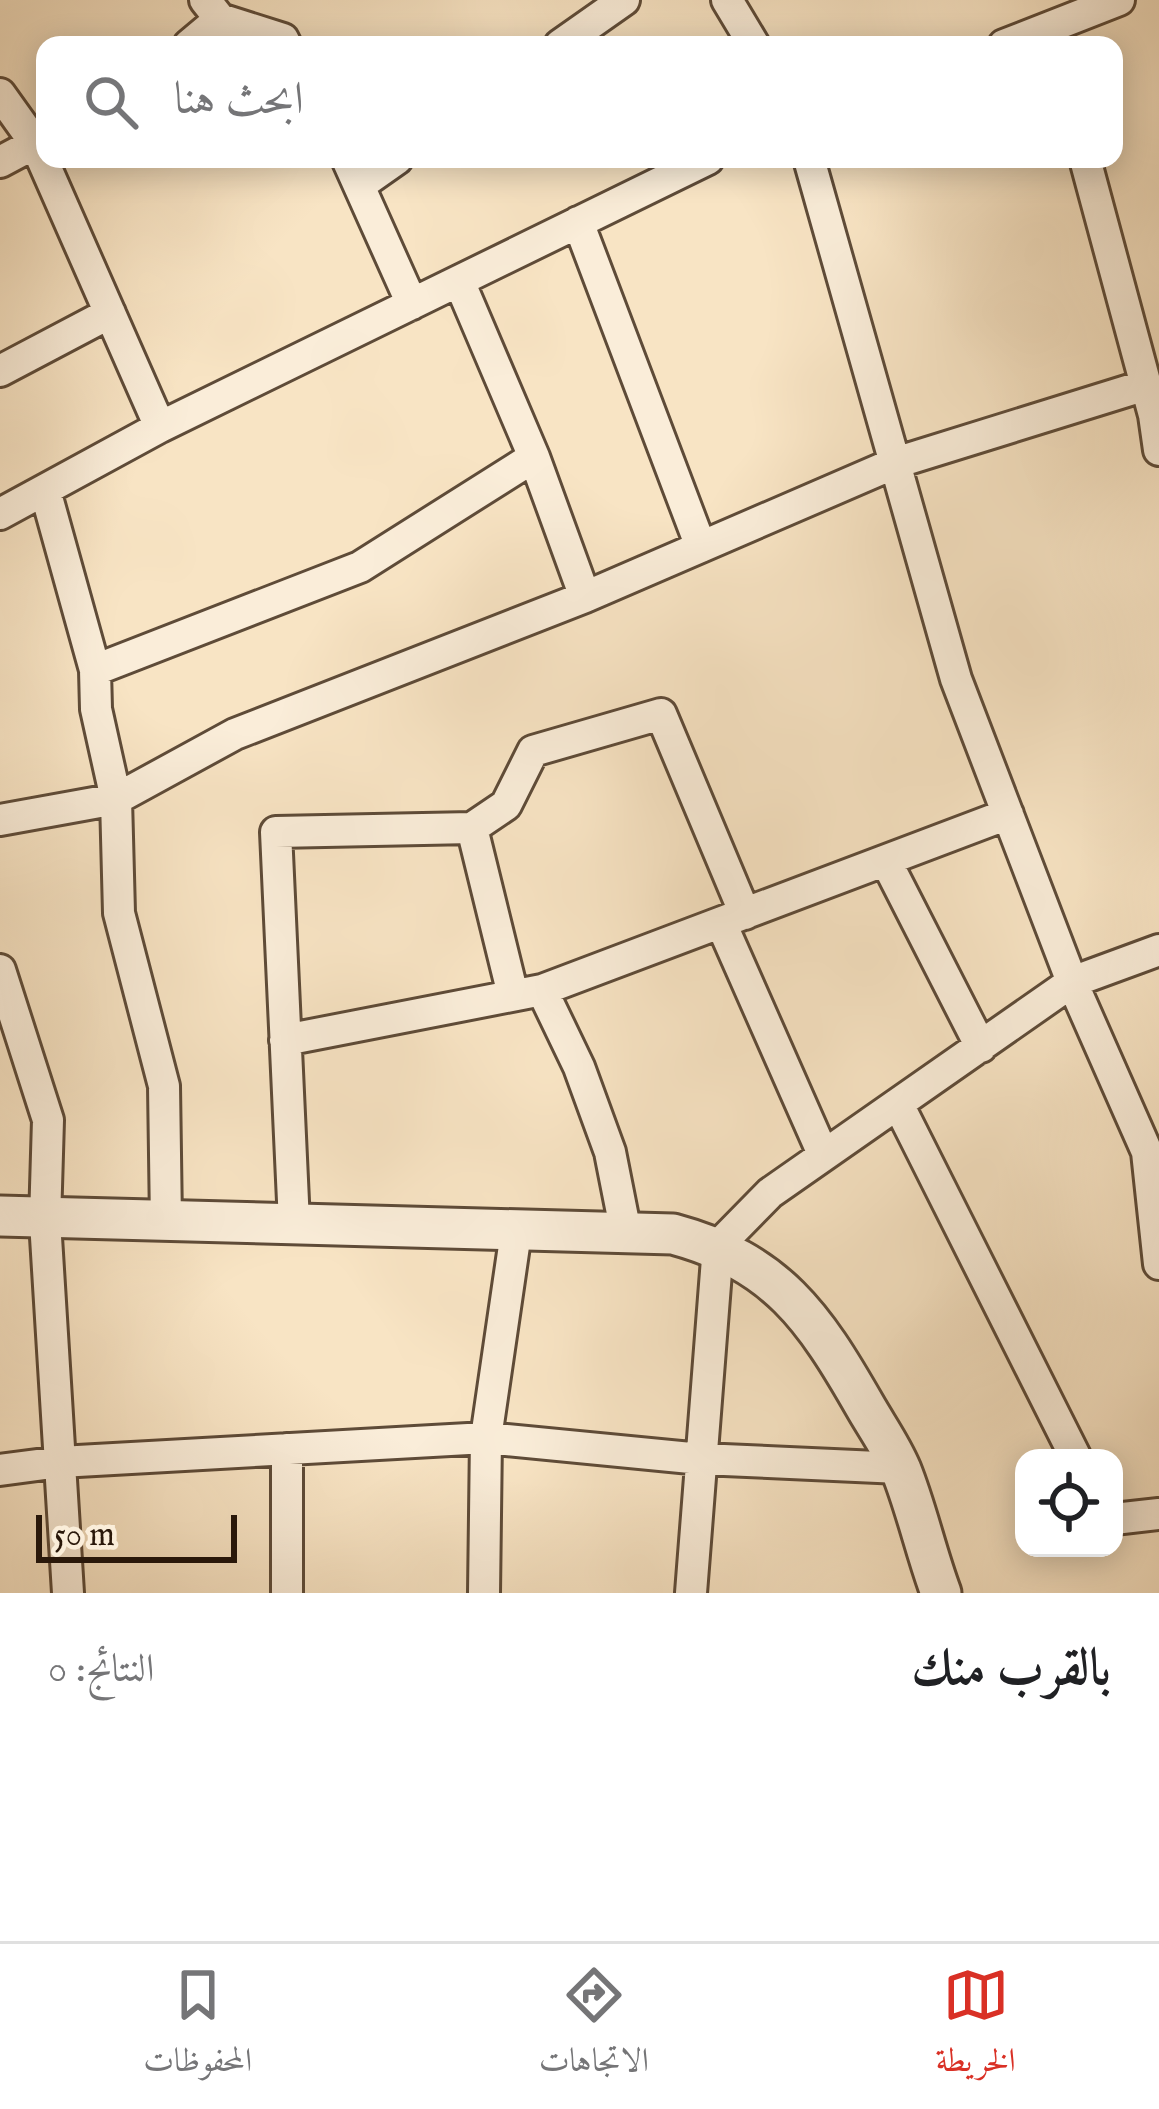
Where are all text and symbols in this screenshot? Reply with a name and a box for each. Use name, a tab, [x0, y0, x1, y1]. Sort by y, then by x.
search box	[36, 36, 1123, 168]
icon: search	[78, 69, 144, 135]
text: ابحث هنا	[174, 72, 304, 129]
map controls	[1015, 1449, 1123, 1557]
button: locate	[1015, 1449, 1123, 1557]
scale bar	[36, 1509, 237, 1562]
text: 50 m	[54, 1515, 115, 1557]
text: بالقرب منك	[911, 1638, 1111, 1703]
text: النتائج: 0	[48, 1646, 154, 1695]
tab: المحفوظات	[143, 1962, 252, 2092]
tab: الاتجاهات	[539, 1962, 649, 2092]
tab: الخريطة	[935, 1962, 1016, 2092]

